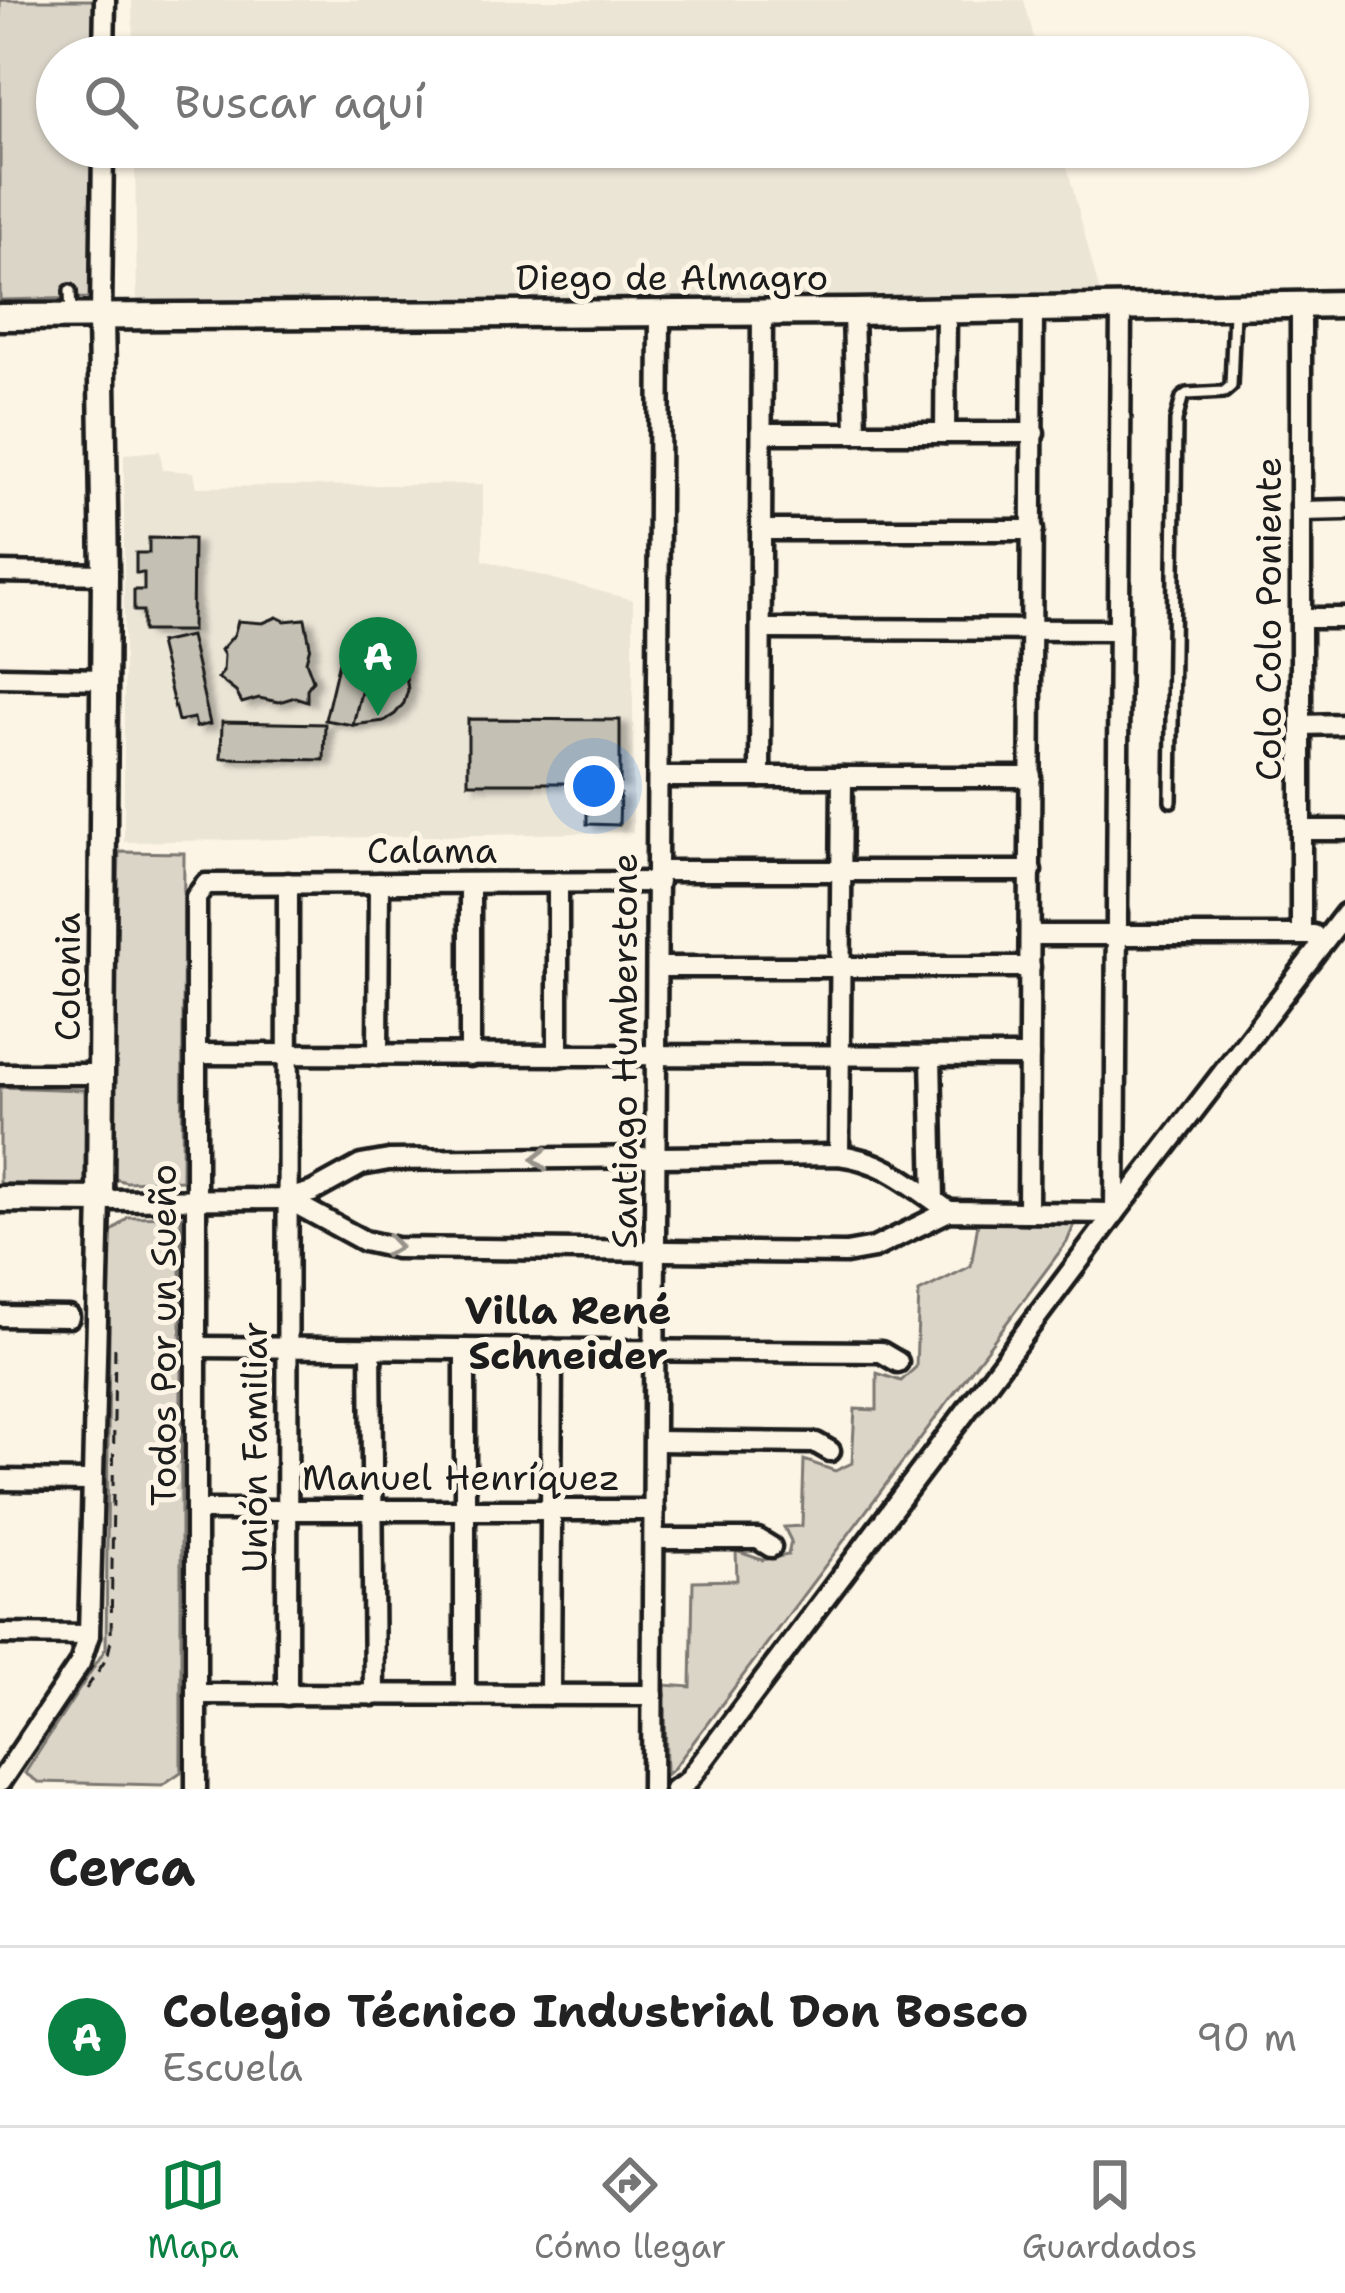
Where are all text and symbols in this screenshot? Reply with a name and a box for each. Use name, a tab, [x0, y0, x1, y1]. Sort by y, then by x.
search box	[36, 36, 1309, 168]
icon: search	[78, 69, 144, 135]
text: Buscar aquí	[174, 72, 426, 132]
street label: Diego de Almagro	[516, 253, 828, 302]
street label: Colo Colo Poniente	[1244, 457, 1293, 781]
pin: A	[339, 617, 417, 716]
your location	[564, 756, 624, 816]
street label: Calama	[367, 826, 497, 875]
street label: Santiago Humberstone	[600, 853, 649, 1249]
street label: Colonia	[43, 913, 92, 1041]
one-way arrow	[530, 1146, 548, 1172]
street label: Todos Por un Sueño	[139, 1164, 188, 1506]
one-way arrow	[383, 1232, 402, 1258]
district label: Villa René Schneider	[465, 1284, 671, 1381]
street label: Unión Familiar	[230, 1321, 279, 1573]
street label: Manuel Henríquez	[302, 1453, 620, 1502]
text: Cerca	[48, 1833, 195, 1901]
text: Colegio Técnico Industrial Don Bosco	[162, 1981, 1028, 2041]
text: A	[72, 2011, 102, 2063]
text: 90 m	[1196, 2011, 1297, 2063]
text: Escuela	[162, 2041, 303, 2093]
tab: Mapa	[148, 2152, 239, 2269]
tab: Cómo llegar	[534, 2152, 726, 2269]
tab: Guardados	[1022, 2152, 1197, 2269]

